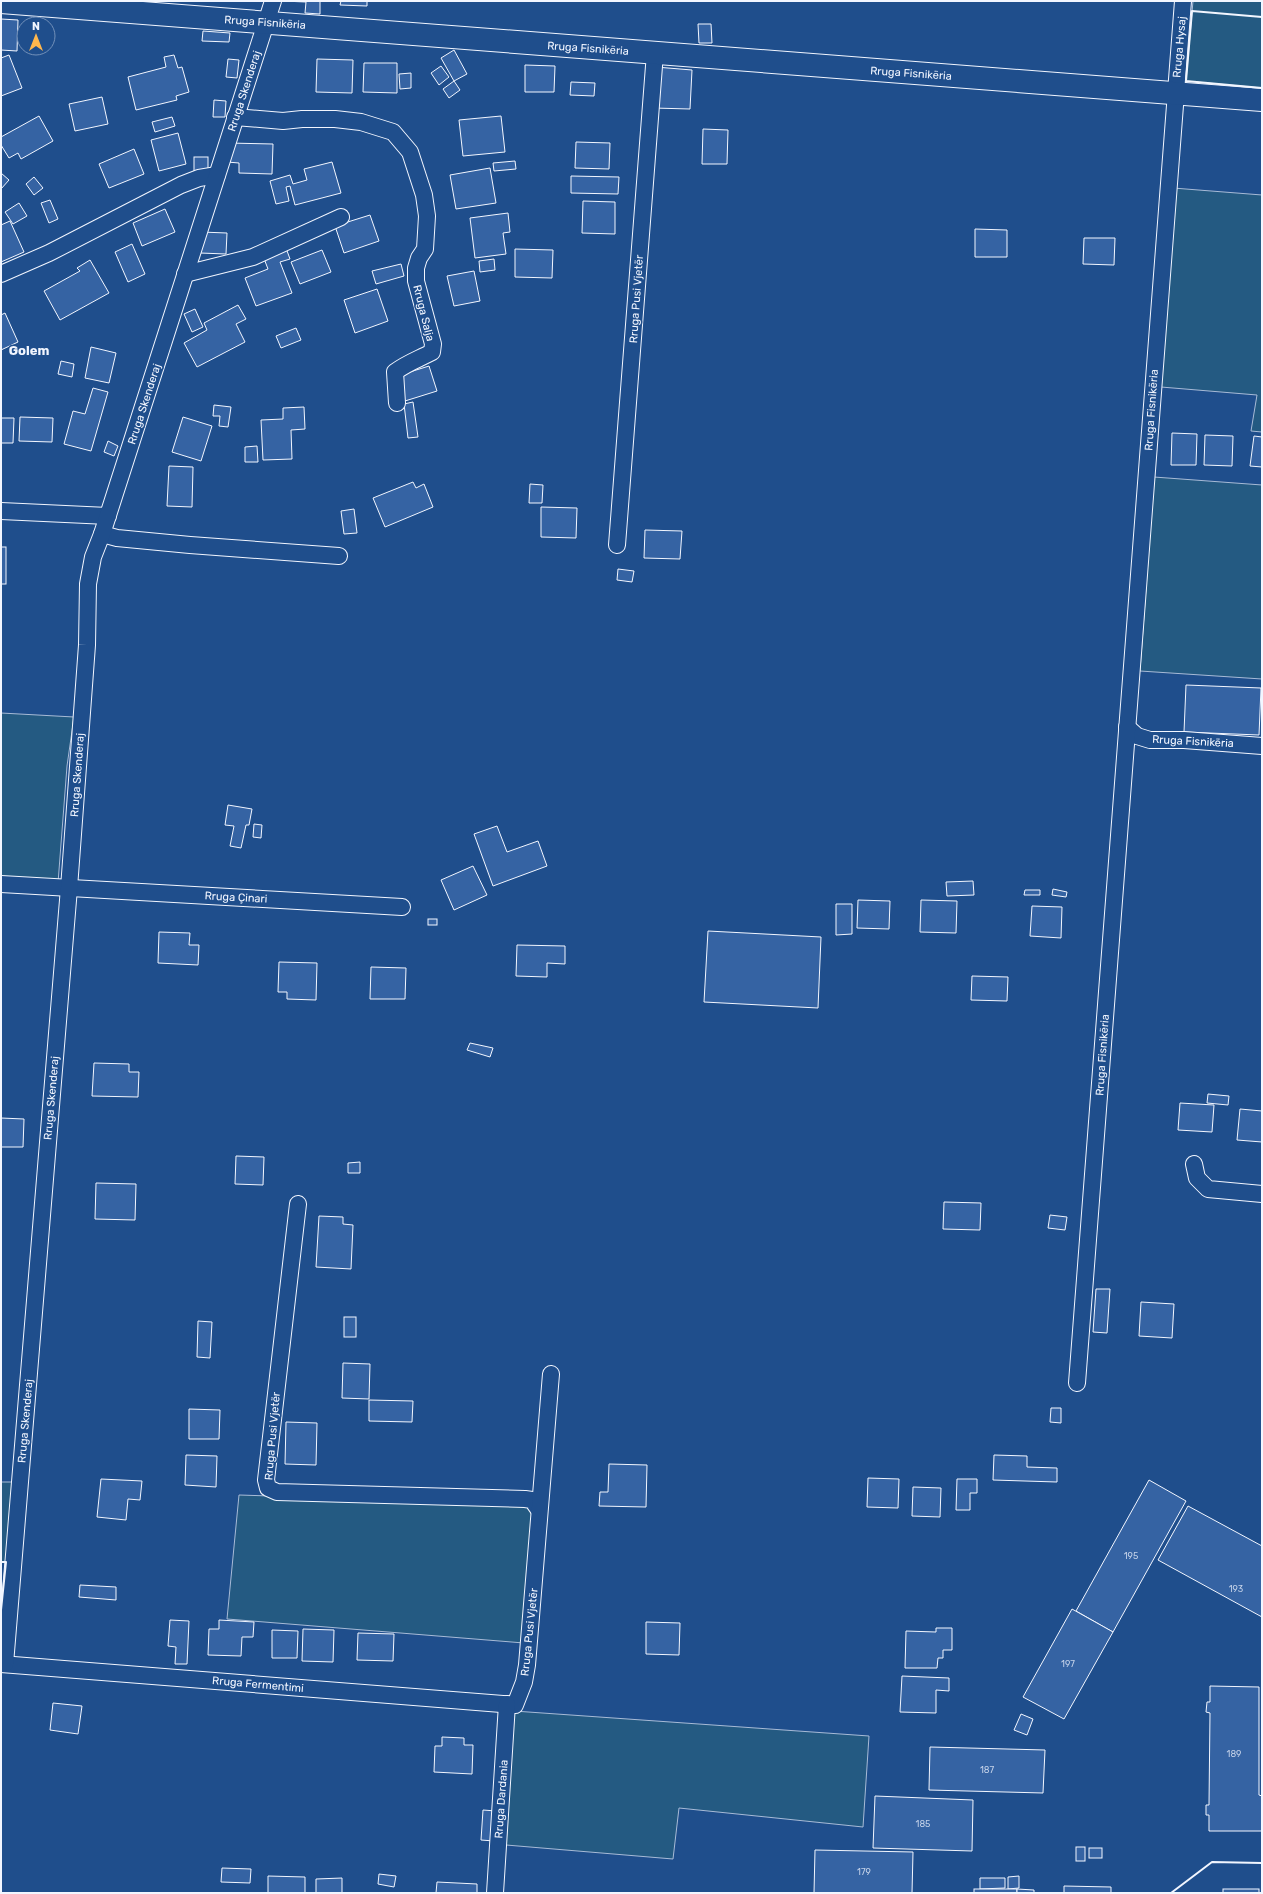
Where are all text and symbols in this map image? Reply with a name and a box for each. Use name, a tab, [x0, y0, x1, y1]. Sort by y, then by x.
street label: Rruga Fisnikëria	[224, 13, 306, 32]
north arrow	[16, 16, 56, 56]
street label: Rruga Hysaj	[1170, 16, 1189, 78]
text: N	[32, 20, 40, 33]
street label: Rruga Fisnikëria	[547, 39, 629, 58]
street label: Rruga Skenderaj	[225, 49, 264, 133]
street label: Rruga Fisnikëria	[870, 64, 952, 83]
street label: Rruga Pusi Vjetër	[627, 254, 646, 344]
street label: Rruga Salja	[410, 284, 437, 343]
district label: Golem	[9, 343, 49, 358]
street label: Rruga Skenderaj	[125, 362, 164, 446]
street label: Rruga Fisnikëria	[1142, 369, 1161, 451]
street label: Rruga Skenderaj	[68, 732, 87, 817]
street label: Rruga Fisnikëria	[1152, 733, 1234, 750]
street label: Rruga Çinari	[204, 889, 268, 906]
street label: Rruga Fisnikëria	[1093, 1014, 1112, 1096]
street label: Rruga Skenderaj	[41, 1055, 62, 1141]
street label: Rruga Skenderaj	[15, 1378, 36, 1464]
street label: Rruga Pusi Vjetër	[262, 1391, 283, 1481]
house number: 195	[1124, 1551, 1138, 1561]
house number: 193	[1229, 1584, 1243, 1594]
street label: Rruga Pusi Vjetër	[518, 1587, 541, 1677]
house number: 197	[1061, 1659, 1075, 1669]
street label: Rruga Fermentimi	[212, 1674, 304, 1695]
house number: 189	[1227, 1749, 1241, 1759]
street label: Rruga Dardania	[492, 1759, 511, 1839]
house number: 187	[980, 1765, 994, 1775]
house number: 185	[916, 1819, 930, 1829]
house number: 179	[857, 1867, 871, 1877]

